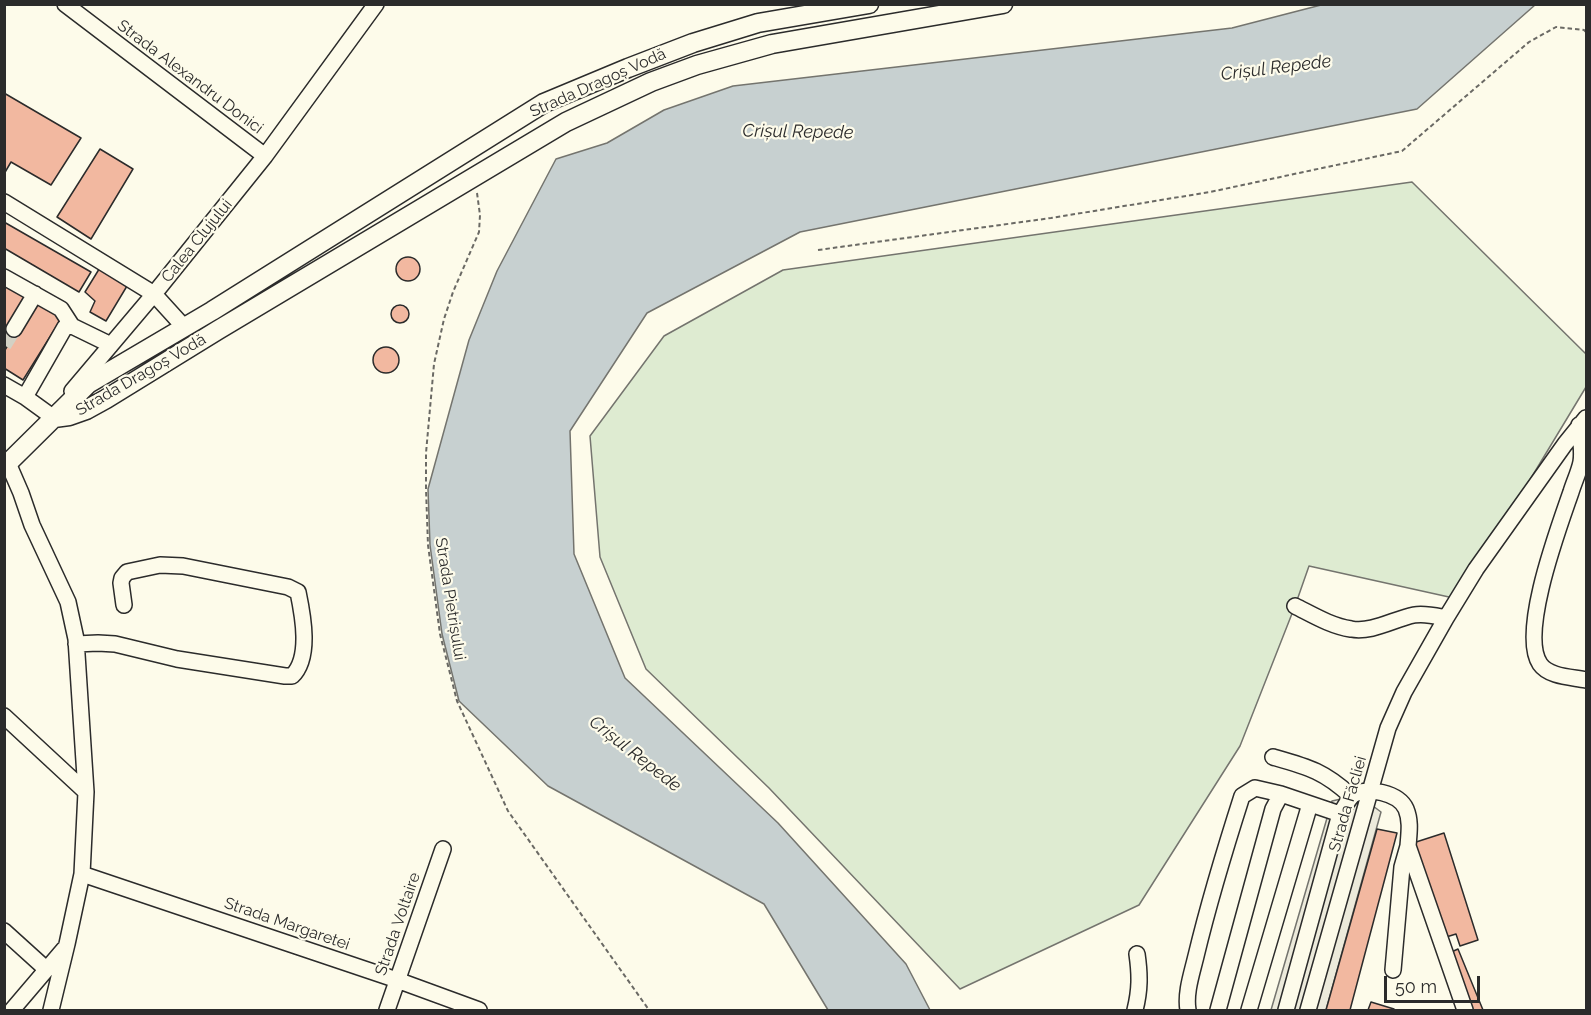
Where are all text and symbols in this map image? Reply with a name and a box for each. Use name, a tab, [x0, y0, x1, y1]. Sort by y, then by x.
street label: Strada Alexandru Donici	[113, 16, 267, 138]
street label: Strada Dragoș Vodă	[527, 44, 669, 122]
water label: Crișul Repede	[1220, 51, 1332, 85]
water label: Crișul Repede	[742, 120, 854, 144]
street label: Calea Clujului	[158, 196, 236, 286]
street label: Strada Dragoș Vodă	[73, 330, 209, 420]
street label: Strada Pietrișului	[431, 536, 469, 662]
water label: Crișul Repede	[585, 711, 685, 797]
street label: Strada Făcliei	[1325, 754, 1371, 854]
street label: Strada Voltaire	[371, 870, 425, 978]
street label: Strada Margaretei	[222, 894, 352, 954]
scale bar	[1387, 964, 1483, 1002]
text: 50 m	[1395, 976, 1437, 997]

